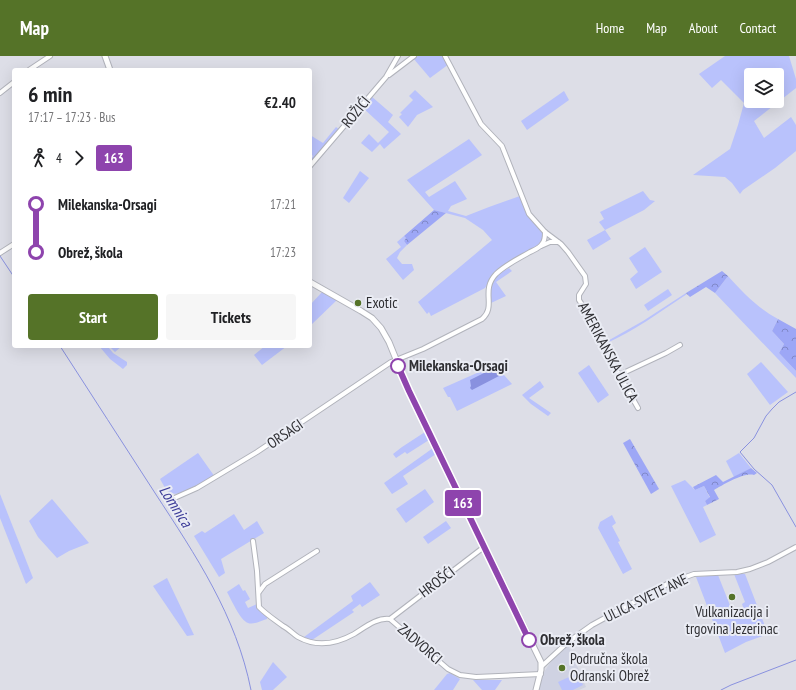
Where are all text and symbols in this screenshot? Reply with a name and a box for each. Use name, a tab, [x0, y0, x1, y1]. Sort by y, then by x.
text: Map	[20, 16, 49, 40]
text: Home	[596, 19, 624, 37]
text: Map	[646, 19, 667, 37]
text: About	[689, 19, 718, 37]
text: Contact	[740, 19, 776, 37]
map controls	[744, 68, 784, 108]
button: layers	[744, 68, 784, 108]
text: 6 min	[28, 80, 72, 108]
street label: ROŽIĆI	[337, 92, 374, 131]
text: €2.40	[264, 93, 296, 112]
text: 17:17 – 17:23 · Bus	[28, 109, 115, 126]
icon: walk	[28, 147, 50, 169]
icon: forward	[68, 147, 90, 169]
text: 163	[104, 149, 124, 167]
text: 4	[56, 150, 62, 167]
text: Milekanska-Orsagi	[58, 195, 157, 214]
text: 17:21	[270, 196, 296, 213]
text: Obrež, škola	[58, 243, 123, 262]
text: 17:23	[270, 244, 296, 261]
place label: Exotic	[366, 293, 398, 312]
button: Start	[28, 294, 158, 340]
button: Tickets	[166, 294, 296, 340]
marker: Exotic	[353, 298, 363, 308]
street label: AMERIKANSKA ULICA	[574, 299, 643, 406]
place label: Milekanska-Orsagi	[409, 356, 508, 375]
marker: Milekanska-Orsagi	[390, 358, 406, 374]
street label: ORSAGI	[263, 415, 306, 453]
water label: Lomnica	[155, 481, 198, 532]
line badge: 163	[440, 490, 486, 516]
text: 163	[453, 494, 473, 512]
street label: HROŠĆI	[415, 562, 458, 601]
street label: ULICA SVETE ANE	[601, 569, 691, 626]
marker: Vulkanizacija i trgovina Jezerinac	[727, 592, 737, 602]
place label: Vulkanizacija i trgovina Jezerinac	[686, 602, 779, 638]
street label: ZADVORCI	[394, 619, 447, 668]
place label: Obrež, škola	[540, 630, 605, 649]
marker: Obrež, škola	[521, 632, 537, 648]
place label: Područna škola Odranski Obrež	[570, 649, 649, 685]
marker: Područna škola Odranski Obrež	[557, 663, 567, 673]

